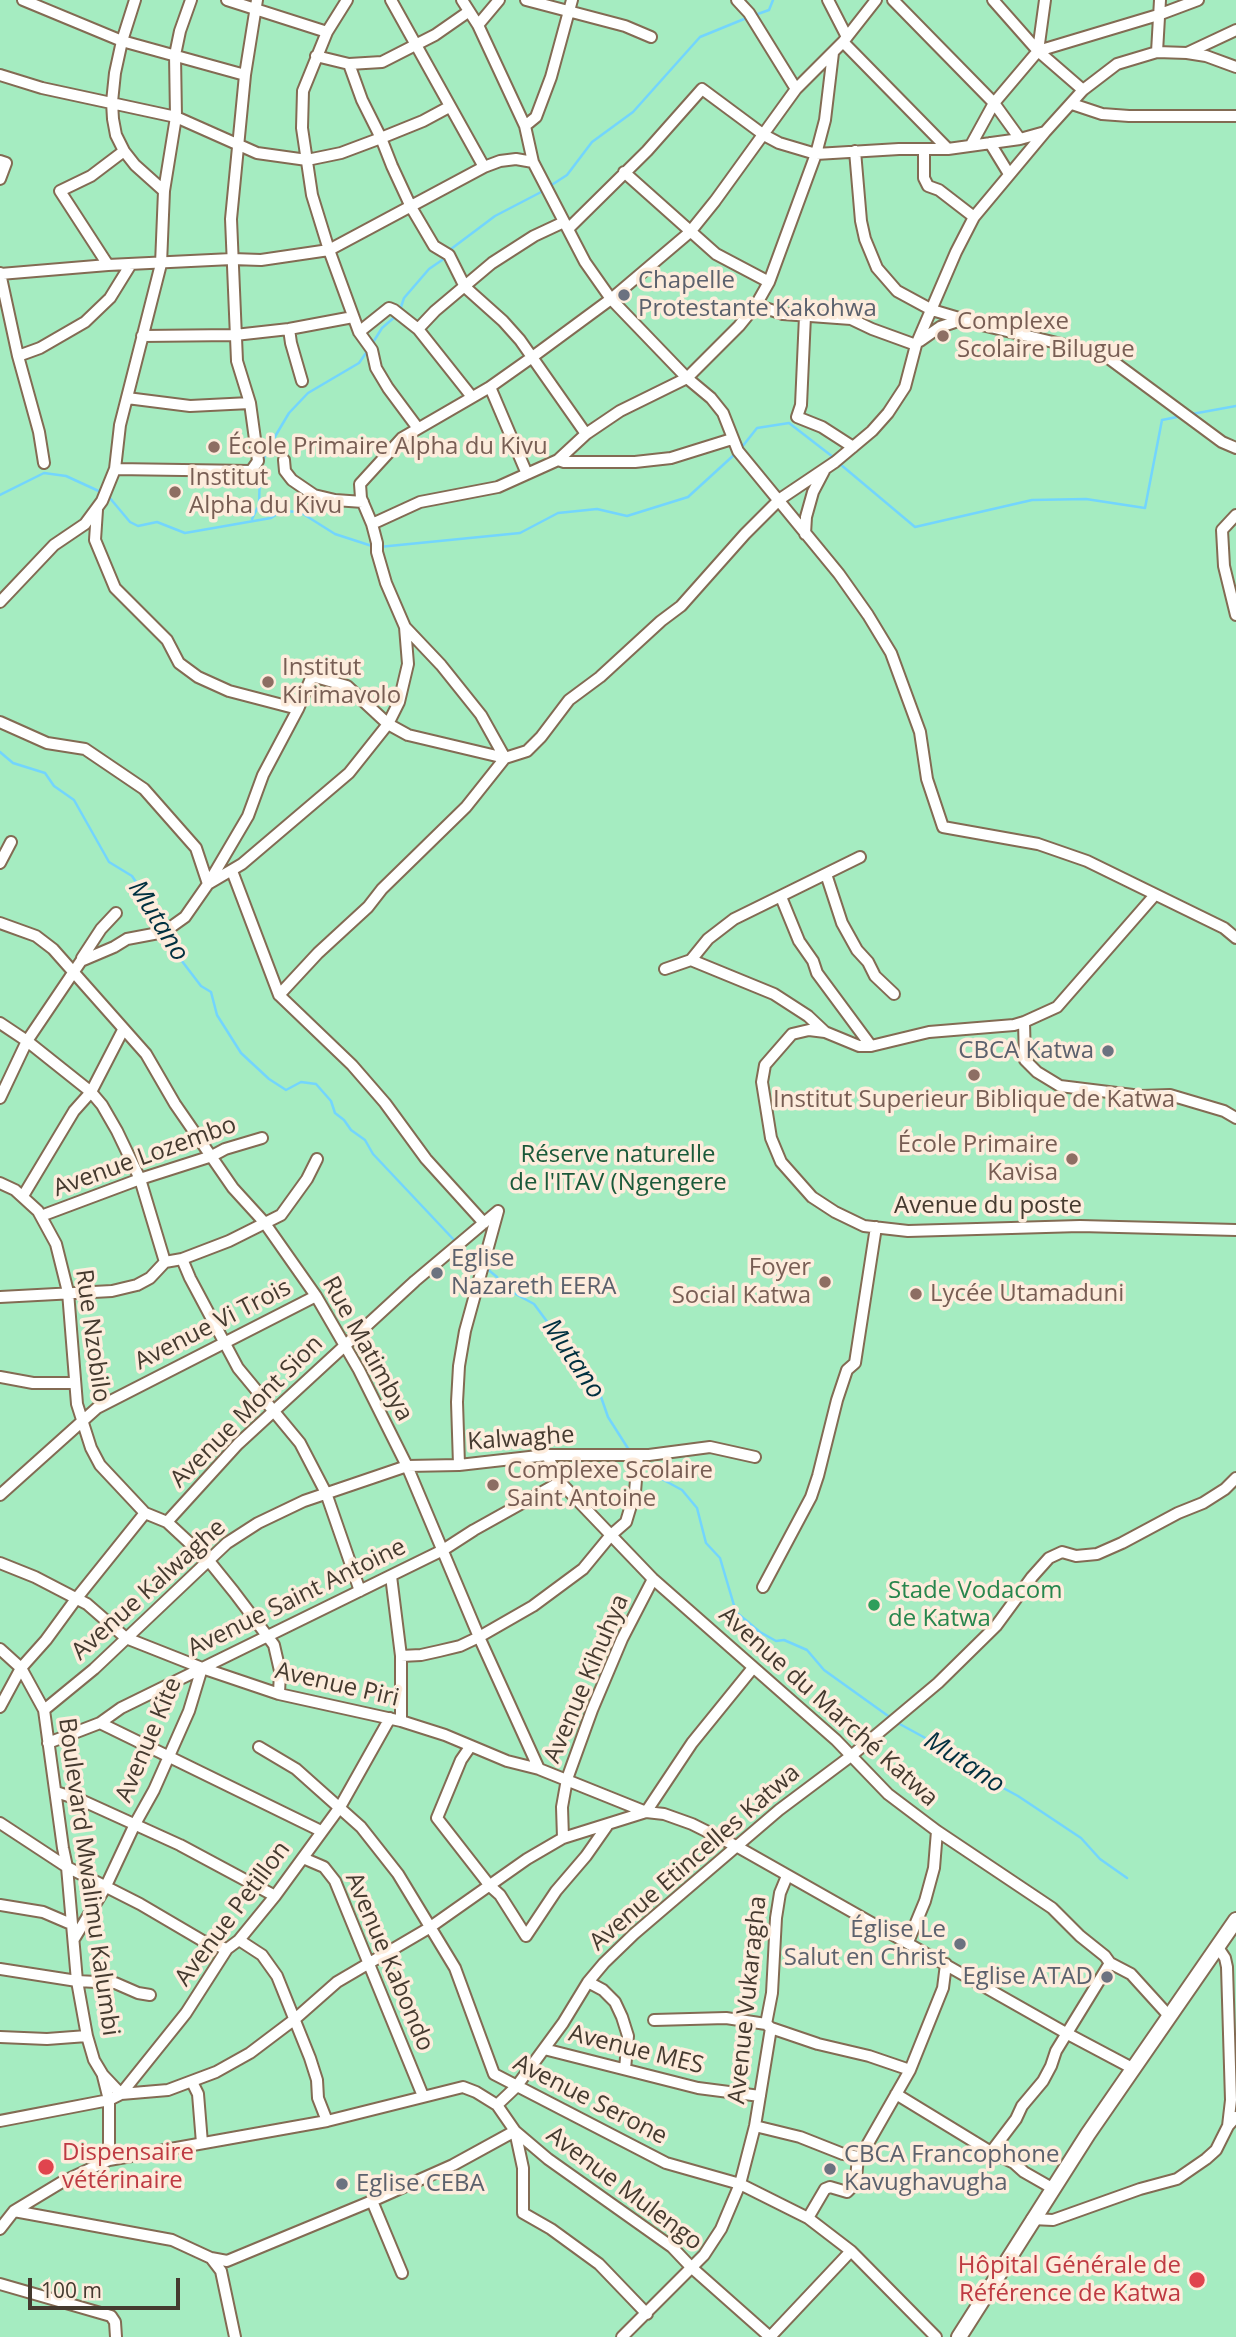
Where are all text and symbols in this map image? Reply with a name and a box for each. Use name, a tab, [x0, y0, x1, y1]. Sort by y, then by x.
place label: Chapelle Protestante Kakohwa	[638, 267, 877, 323]
marker: Chapelle Protestante Kakohwa	[616, 287, 632, 303]
place label: Complexe Scolaire Bilugue	[957, 308, 1135, 364]
marker: Complexe Scolaire Bilugue	[935, 328, 951, 344]
place label: École Primaire Alpha du Kivu	[228, 433, 548, 461]
marker: École Primaire Alpha du Kivu	[206, 439, 222, 455]
place label: Institut Alpha du Kivu	[189, 464, 342, 520]
marker: Institut Alpha du Kivu	[167, 484, 183, 500]
place label: Institut Kirimavolo	[282, 654, 401, 710]
marker: Institut Kirimavolo	[260, 674, 276, 690]
water label: Mutano	[121, 875, 195, 967]
place label: CBCA Katwa	[958, 1037, 1094, 1065]
marker: CBCA Katwa	[1100, 1043, 1116, 1059]
marker: Institut Superieur Biblique de Katwa	[966, 1067, 982, 1083]
place label: Institut Superieur Biblique de Katwa	[773, 1086, 1175, 1114]
street label: Avenue Lozembo	[49, 1110, 241, 1204]
place label: École Primaire Kavisa	[898, 1131, 1058, 1187]
park label: Réserve naturelle de l'ITAV (Ngengere	[509, 1141, 727, 1197]
marker: École Primaire Kavisa	[1064, 1151, 1080, 1167]
street label: Avenue du poste	[894, 1192, 1082, 1220]
place label: Eglise Nazareth EERA	[451, 1245, 616, 1301]
place label: Foyer Social Katwa	[672, 1254, 811, 1310]
marker: Eglise Nazareth EERA	[429, 1265, 445, 1281]
street label: Rue Nzobilo	[68, 1268, 116, 1404]
street label: Rue Matimbya	[315, 1272, 419, 1426]
street label: Avenue Vi Trois	[130, 1273, 296, 1377]
marker: Foyer Social Katwa	[817, 1274, 833, 1290]
place label: Lycée Utamaduni	[930, 1280, 1124, 1308]
marker: Lycée Utamaduni	[908, 1286, 924, 1302]
water label: Mutano	[535, 1313, 611, 1405]
street label: Avenue Mont Sion	[165, 1330, 329, 1494]
street label: Kalwaghe	[467, 1421, 575, 1457]
place label: Complexe Scolaire Saint Antoine	[507, 1457, 713, 1513]
marker: Complexe Scolaire Saint Antoine	[485, 1477, 501, 1493]
street label: Avenue Kalwaghe	[66, 1513, 232, 1667]
street label: Avenue Saint Antoine	[183, 1533, 411, 1663]
place label: Stade Vodacom de Katwa	[888, 1577, 1062, 1633]
street label: Avenue Kihuhya	[539, 1591, 635, 1767]
marker: Stade Vodacom de Katwa	[866, 1597, 882, 1613]
street label: Avenue du Marché Katwa	[713, 1601, 943, 1813]
street label: Avenue Piri	[272, 1657, 402, 1713]
street label: Avenue Kite	[110, 1673, 188, 1807]
street label: Boulevard Mwalimu Kalumbi	[51, 1716, 125, 2038]
water label: Mutano	[918, 1726, 1010, 1800]
street label: Avenue Etincelles Katwa	[584, 1759, 806, 1957]
street label: Avenue Petillon	[169, 1836, 297, 1992]
street label: Avenue Kabondo	[338, 1869, 440, 2055]
street label: Avenue Vukaragha	[723, 1895, 773, 2105]
place label: Église Le Salut en Christ	[784, 1916, 946, 1972]
marker: Église Le Salut en Christ	[952, 1936, 968, 1952]
place label: Eglise ATAD	[962, 1963, 1093, 1991]
marker: Eglise ATAD	[1099, 1969, 1115, 1985]
street label: Avenue MES	[566, 2019, 706, 2081]
street label: Avenue Serone	[508, 2049, 672, 2151]
street label: Avenue Mulengo	[540, 2121, 708, 2257]
place label: Dispensaire vétérinaire	[62, 2139, 194, 2195]
place label: CBCA Francophone Kavughavugha	[844, 2141, 1059, 2197]
marker: Dispensaire vétérinaire	[36, 2157, 56, 2177]
marker: CBCA Francophone Kavughavugha	[822, 2161, 838, 2177]
place label: Eglise CEBA	[356, 2170, 485, 2198]
marker: Eglise CEBA	[334, 2176, 350, 2192]
place label: Hôpital Générale de Référence de Katwa	[958, 2252, 1181, 2308]
scale bar	[32, 2264, 184, 2308]
marker: Hôpital Générale de Référence de Katwa	[1187, 2270, 1207, 2290]
text: 100 m	[41, 2276, 102, 2304]

